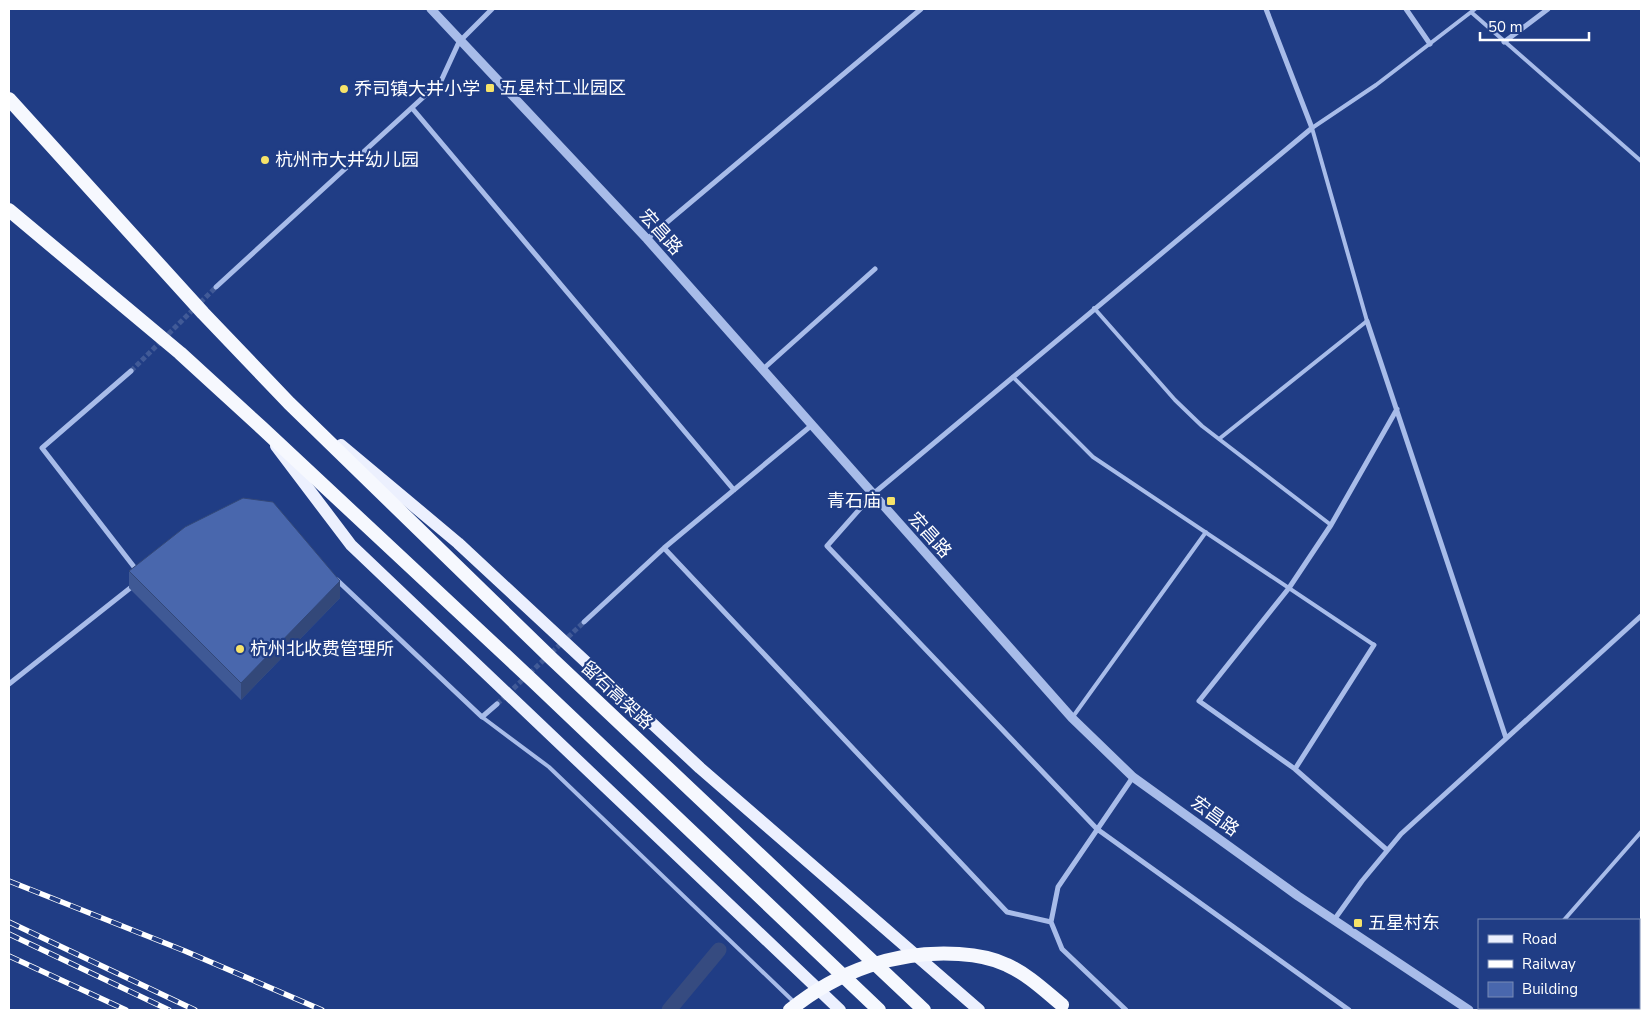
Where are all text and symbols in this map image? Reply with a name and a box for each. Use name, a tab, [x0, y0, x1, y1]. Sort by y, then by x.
scale bar	[1480, 10, 1589, 42]
text: 50 m	[1488, 17, 1523, 37]
place label: 五星村工业园区	[500, 76, 626, 100]
place label: 乔司镇大井小学	[354, 77, 480, 101]
marker: 五星村工业园区	[484, 82, 496, 94]
marker: 乔司镇大井小学	[338, 83, 350, 95]
place label: 杭州市大井幼儿园	[275, 148, 419, 172]
marker: 杭州市大井幼儿园	[259, 154, 271, 166]
street label: 宏昌路	[634, 204, 688, 260]
place label: 青石庙	[827, 489, 881, 513]
marker: 青石庙	[885, 495, 897, 507]
street label: 宏昌路	[903, 507, 957, 563]
place label: 杭州北收费管理所	[250, 637, 394, 661]
marker: 杭州北收费管理所	[234, 643, 246, 655]
street label: 留石高架路	[576, 656, 658, 734]
street label: 宏昌路	[1186, 790, 1244, 842]
place label: 五星村东	[1368, 911, 1440, 935]
marker: 五星村东	[1352, 917, 1364, 929]
legend	[1478, 919, 1640, 1009]
text: Road	[1522, 929, 1557, 949]
text: Railway	[1522, 954, 1576, 974]
text: Building	[1522, 979, 1578, 999]

